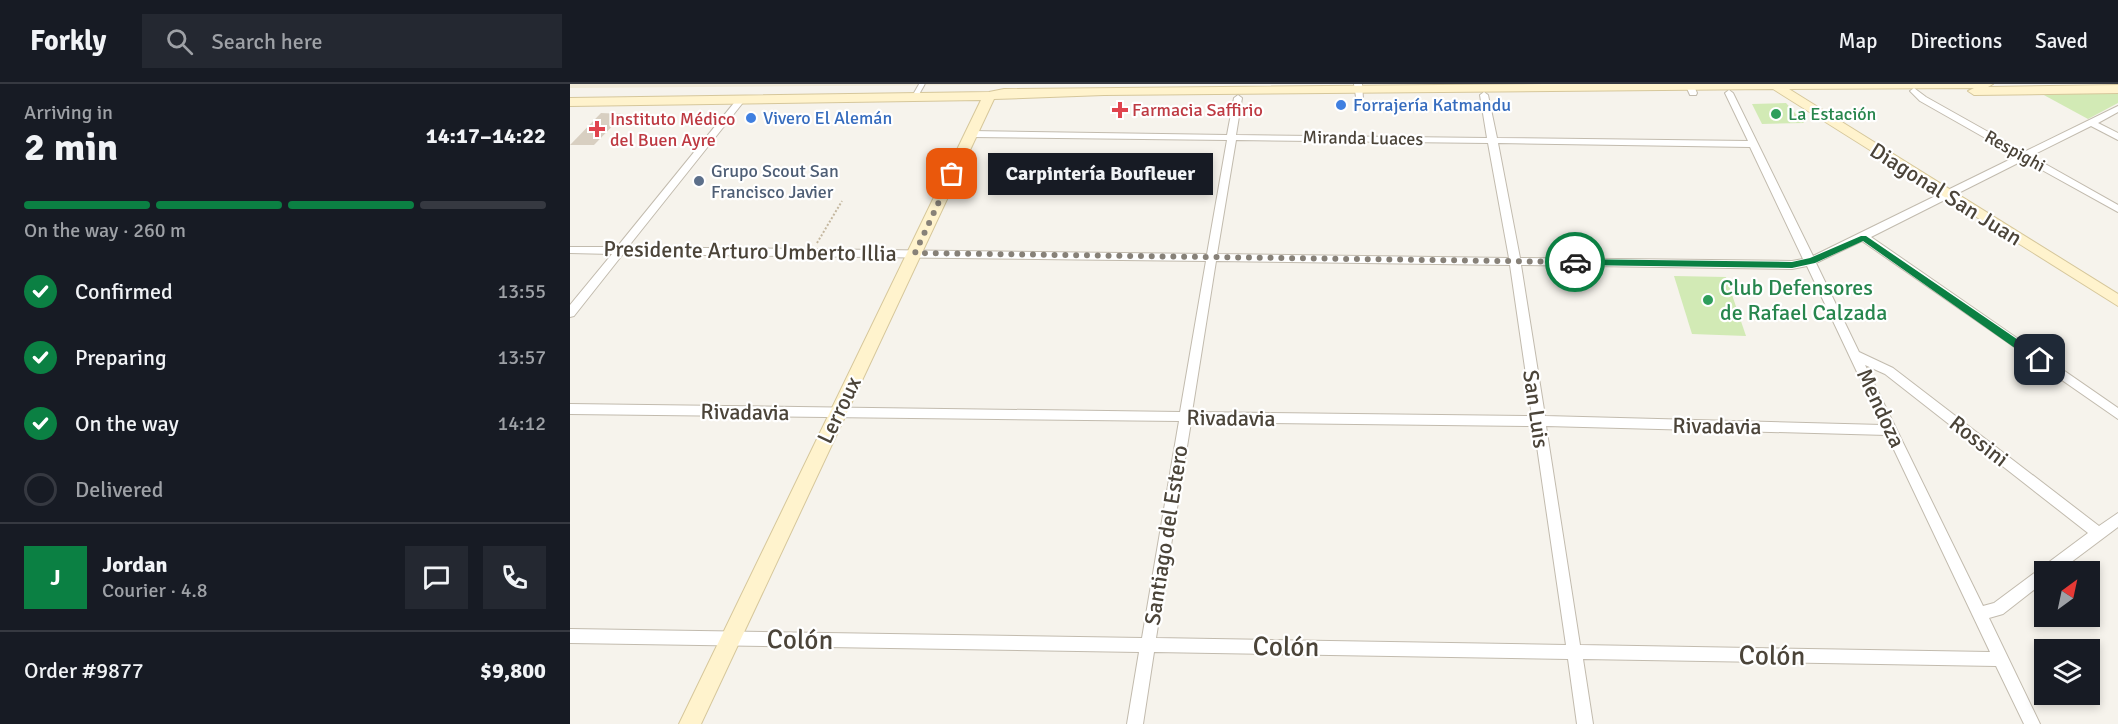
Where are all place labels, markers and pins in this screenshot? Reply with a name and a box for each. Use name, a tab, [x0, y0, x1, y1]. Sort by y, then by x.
place label: Forrajería Katmandu	[1353, 94, 1511, 116]
marker: Forrajería Katmandu	[1334, 98, 1348, 112]
place label: Farmacia Saffirio	[1132, 99, 1263, 121]
marker: Farmacia Saffirio	[1113, 103, 1127, 117]
place label: La Estación	[1788, 103, 1876, 125]
place label: Vivero El Alemán	[763, 107, 892, 129]
marker: La Estación	[1769, 107, 1783, 121]
place label: Instituto Médico del Buen Ayre	[610, 108, 735, 151]
marker: Vivero El Alemán	[744, 111, 758, 125]
marker: Instituto Médico del Buen Ayre	[588, 120, 606, 138]
pin	[926, 148, 977, 199]
callout: Carpintería Boufleuer	[988, 153, 1213, 195]
place label: Grupo Scout San Francisco Javier	[711, 160, 839, 203]
marker: Grupo Scout San Francisco Javier	[692, 174, 706, 188]
place label: Club Defensores de Rafael Calzada	[1720, 274, 1887, 326]
marker: Club Defensores de Rafael Calzada	[1701, 293, 1715, 307]
pin	[2014, 334, 2065, 385]

